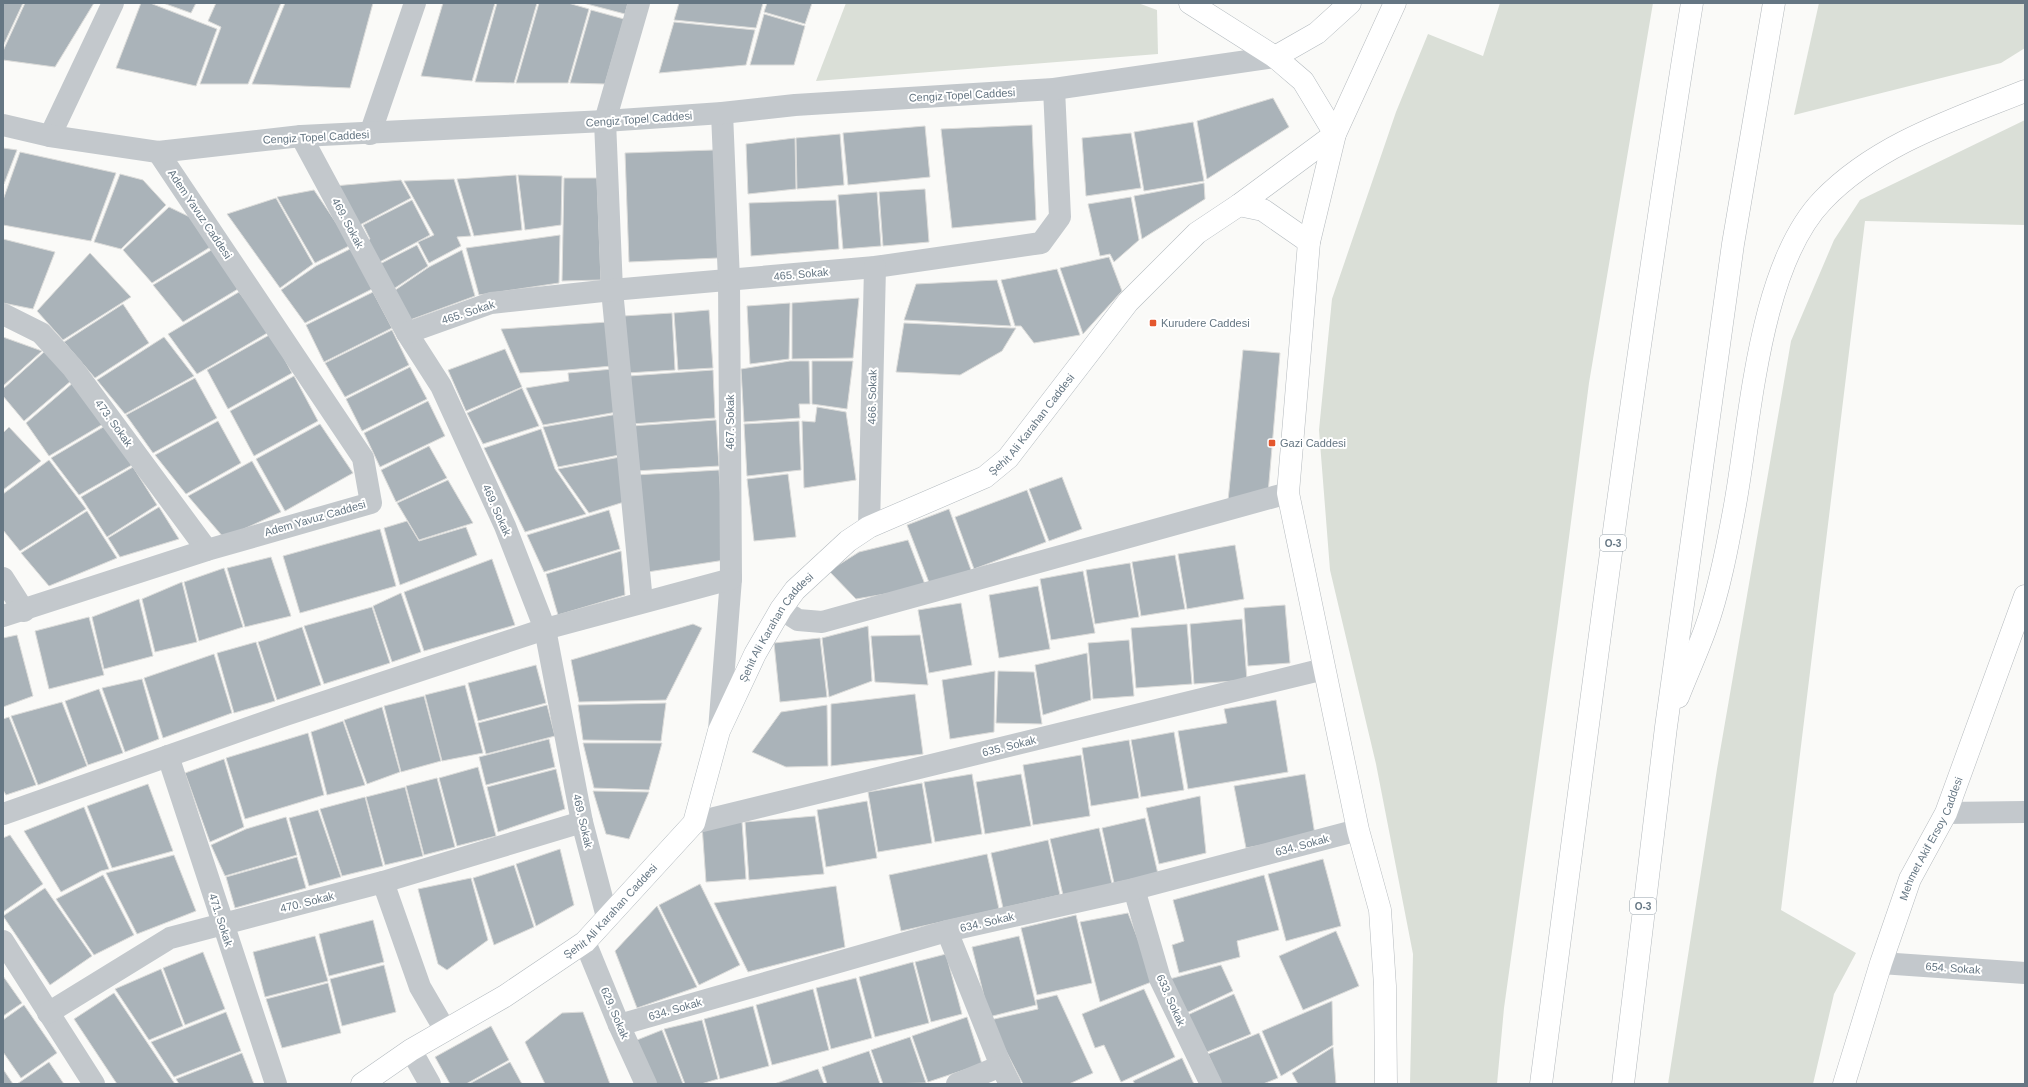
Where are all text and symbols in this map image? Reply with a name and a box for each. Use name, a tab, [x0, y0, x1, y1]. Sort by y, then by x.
street label: Cengiz Topel Caddesi	[908, 86, 1016, 104]
street label: Cengiz Topel Caddesi	[585, 109, 693, 129]
street label: Cengiz Topel Caddesi	[262, 128, 370, 146]
street label: Adem Yavuz Caddesi	[166, 167, 234, 261]
street label: 469. Sokak	[330, 196, 366, 251]
street label: 465. Sokak	[773, 266, 829, 282]
street label: 465. Sokak	[440, 298, 496, 326]
place label: Kurudere Caddesi	[1161, 317, 1250, 329]
marker: Kurudere Caddesi	[1148, 318, 1158, 328]
street label: 466. Sokak	[866, 369, 878, 425]
street label: Şehit Ali Karahan Caddesi	[986, 371, 1077, 478]
street label: 467. Sokak	[724, 394, 736, 450]
street label: 473. Sokak	[93, 397, 135, 449]
place label: Gazi Caddesi	[1280, 437, 1346, 449]
marker: Gazi Caddesi	[1267, 438, 1277, 448]
street label: 469. Sokak	[480, 482, 514, 538]
street label: Adem Yavuz Caddesi	[263, 498, 367, 538]
road number: O-3	[1600, 535, 1626, 551]
street label: Şehit Ali Karahan Caddesi	[737, 571, 815, 684]
street label: 635. Sokak	[981, 733, 1038, 758]
street label: Mehmet Akif Ersoy Caddesi	[1897, 775, 1965, 902]
street label: 469. Sokak	[571, 793, 595, 850]
street label: 634. Sokak	[1274, 832, 1331, 858]
street label: Şehit Ali Karahan Caddesi	[561, 862, 659, 961]
street label: 470. Sokak	[279, 889, 336, 914]
street label: 471. Sokak	[207, 892, 235, 948]
road number: O-3	[1630, 898, 1656, 914]
street label: 634. Sokak	[959, 910, 1016, 934]
street label: 654. Sokak	[1925, 960, 1981, 976]
street label: 633. Sokak	[1154, 972, 1188, 1028]
street label: 629. Sokak	[599, 985, 631, 1041]
street label: 634. Sokak	[647, 996, 704, 1022]

